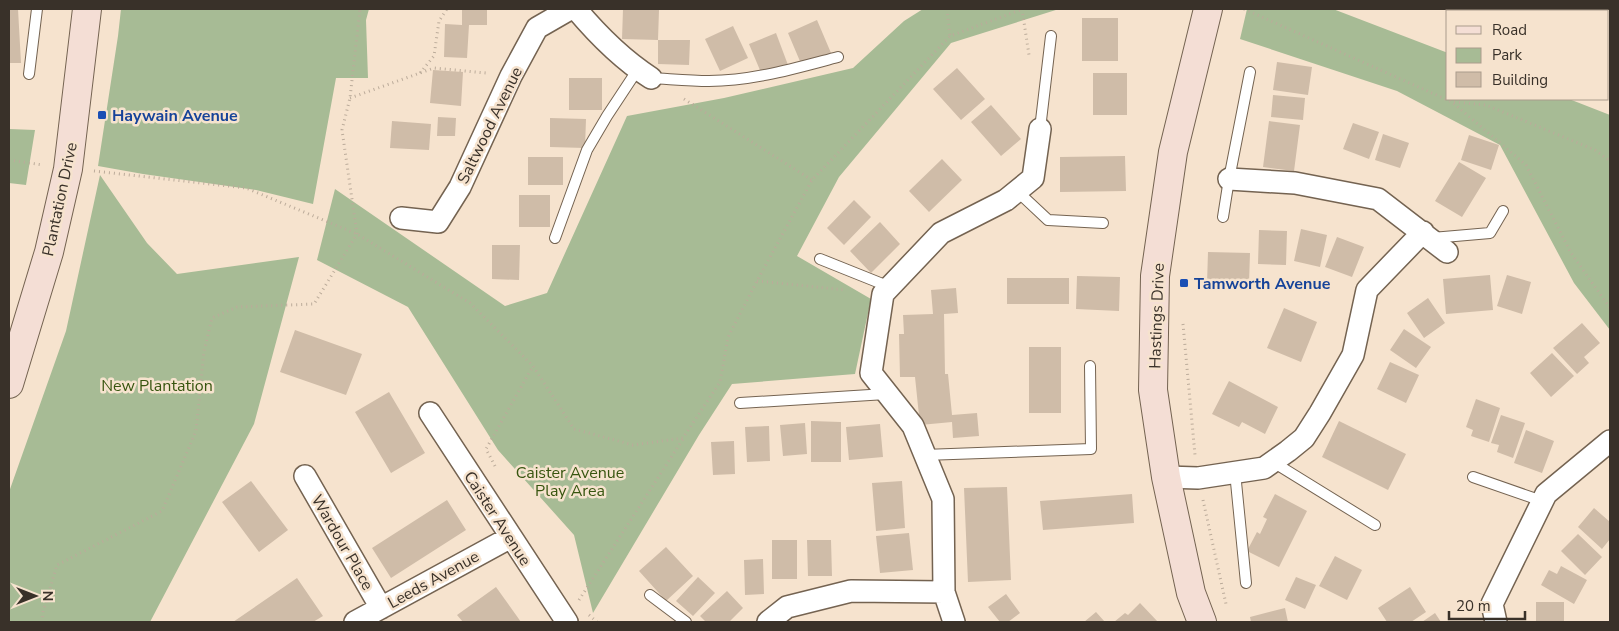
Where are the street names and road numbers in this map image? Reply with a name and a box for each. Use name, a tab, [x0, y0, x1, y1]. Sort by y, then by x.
street label: Saltwood Avenue	[452, 63, 528, 188]
street label: Plantation Drive	[37, 140, 83, 258]
street label: Hastings Drive	[1144, 263, 1170, 369]
street label: Caister Avenue	[458, 467, 536, 570]
street label: Wardour Place	[306, 491, 378, 594]
street label: Leeds Avenue	[384, 546, 483, 614]

